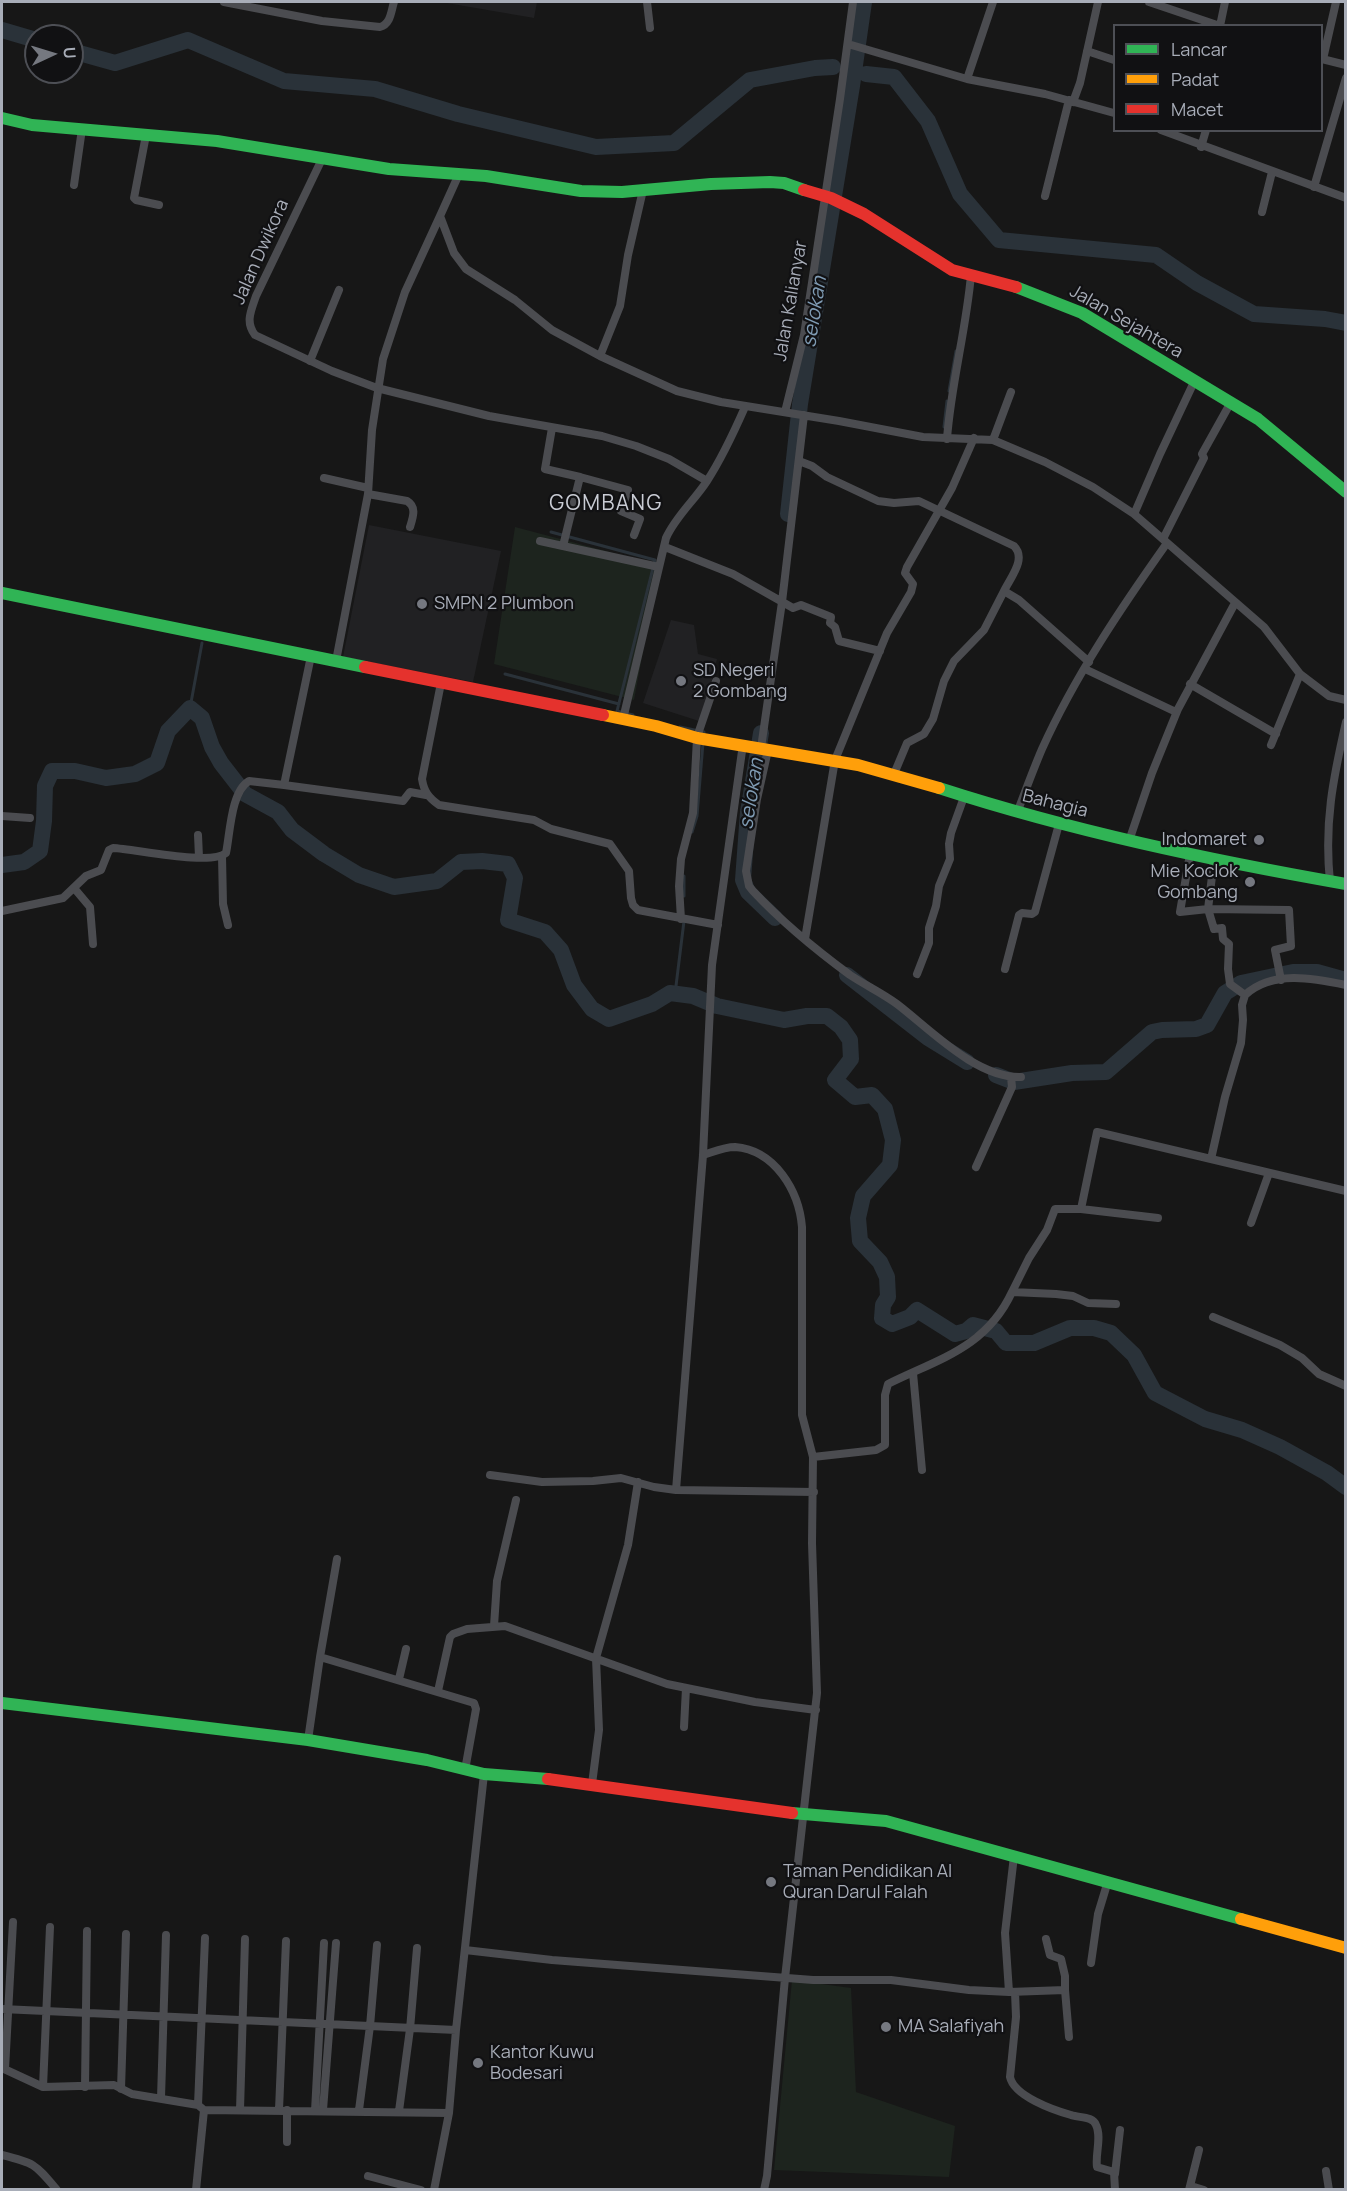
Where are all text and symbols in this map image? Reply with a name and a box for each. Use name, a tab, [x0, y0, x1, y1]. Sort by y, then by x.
north arrow	[24, 24, 84, 84]
legend	[1113, 24, 1323, 132]
text: Lancar	[1171, 37, 1227, 61]
text: U	[59, 46, 81, 59]
text: Padat	[1171, 67, 1219, 91]
text: Macet	[1171, 97, 1224, 121]
street label: Jalan Dwikora	[228, 196, 294, 308]
street label: Jalan Kalianyar	[770, 239, 812, 363]
water label: selokan	[798, 275, 832, 349]
street label: Jalan Sejahtera	[1066, 281, 1186, 363]
district label: GOMBANG	[549, 491, 663, 517]
place label: SMPN 2 Plumbon	[434, 593, 574, 615]
marker: SMPN 2 Plumbon	[415, 597, 429, 611]
place label: SD Negeri 2 Gombang	[693, 660, 787, 702]
marker: SD Negeri 2 Gombang	[674, 674, 688, 688]
water label: selokan	[735, 757, 769, 831]
street label: Bahagia	[1020, 785, 1090, 823]
place label: Indomaret	[1162, 829, 1247, 851]
marker: Indomaret	[1252, 833, 1266, 847]
place label: Mie Koclok Gombang	[1150, 861, 1238, 904]
marker: Mie Koclok Gombang	[1243, 875, 1257, 889]
place label: Taman Pendidikan Al Quran Darul Falah	[783, 1861, 952, 1904]
marker: Taman Pendidikan Al Quran Darul Falah	[764, 1875, 778, 1889]
place label: MA Salafiyah	[898, 2016, 1004, 2038]
marker: MA Salafiyah	[879, 2020, 893, 2034]
place label: Kantor Kuwu Bodesari	[490, 2042, 594, 2084]
marker: Kantor Kuwu Bodesari	[471, 2056, 485, 2070]

